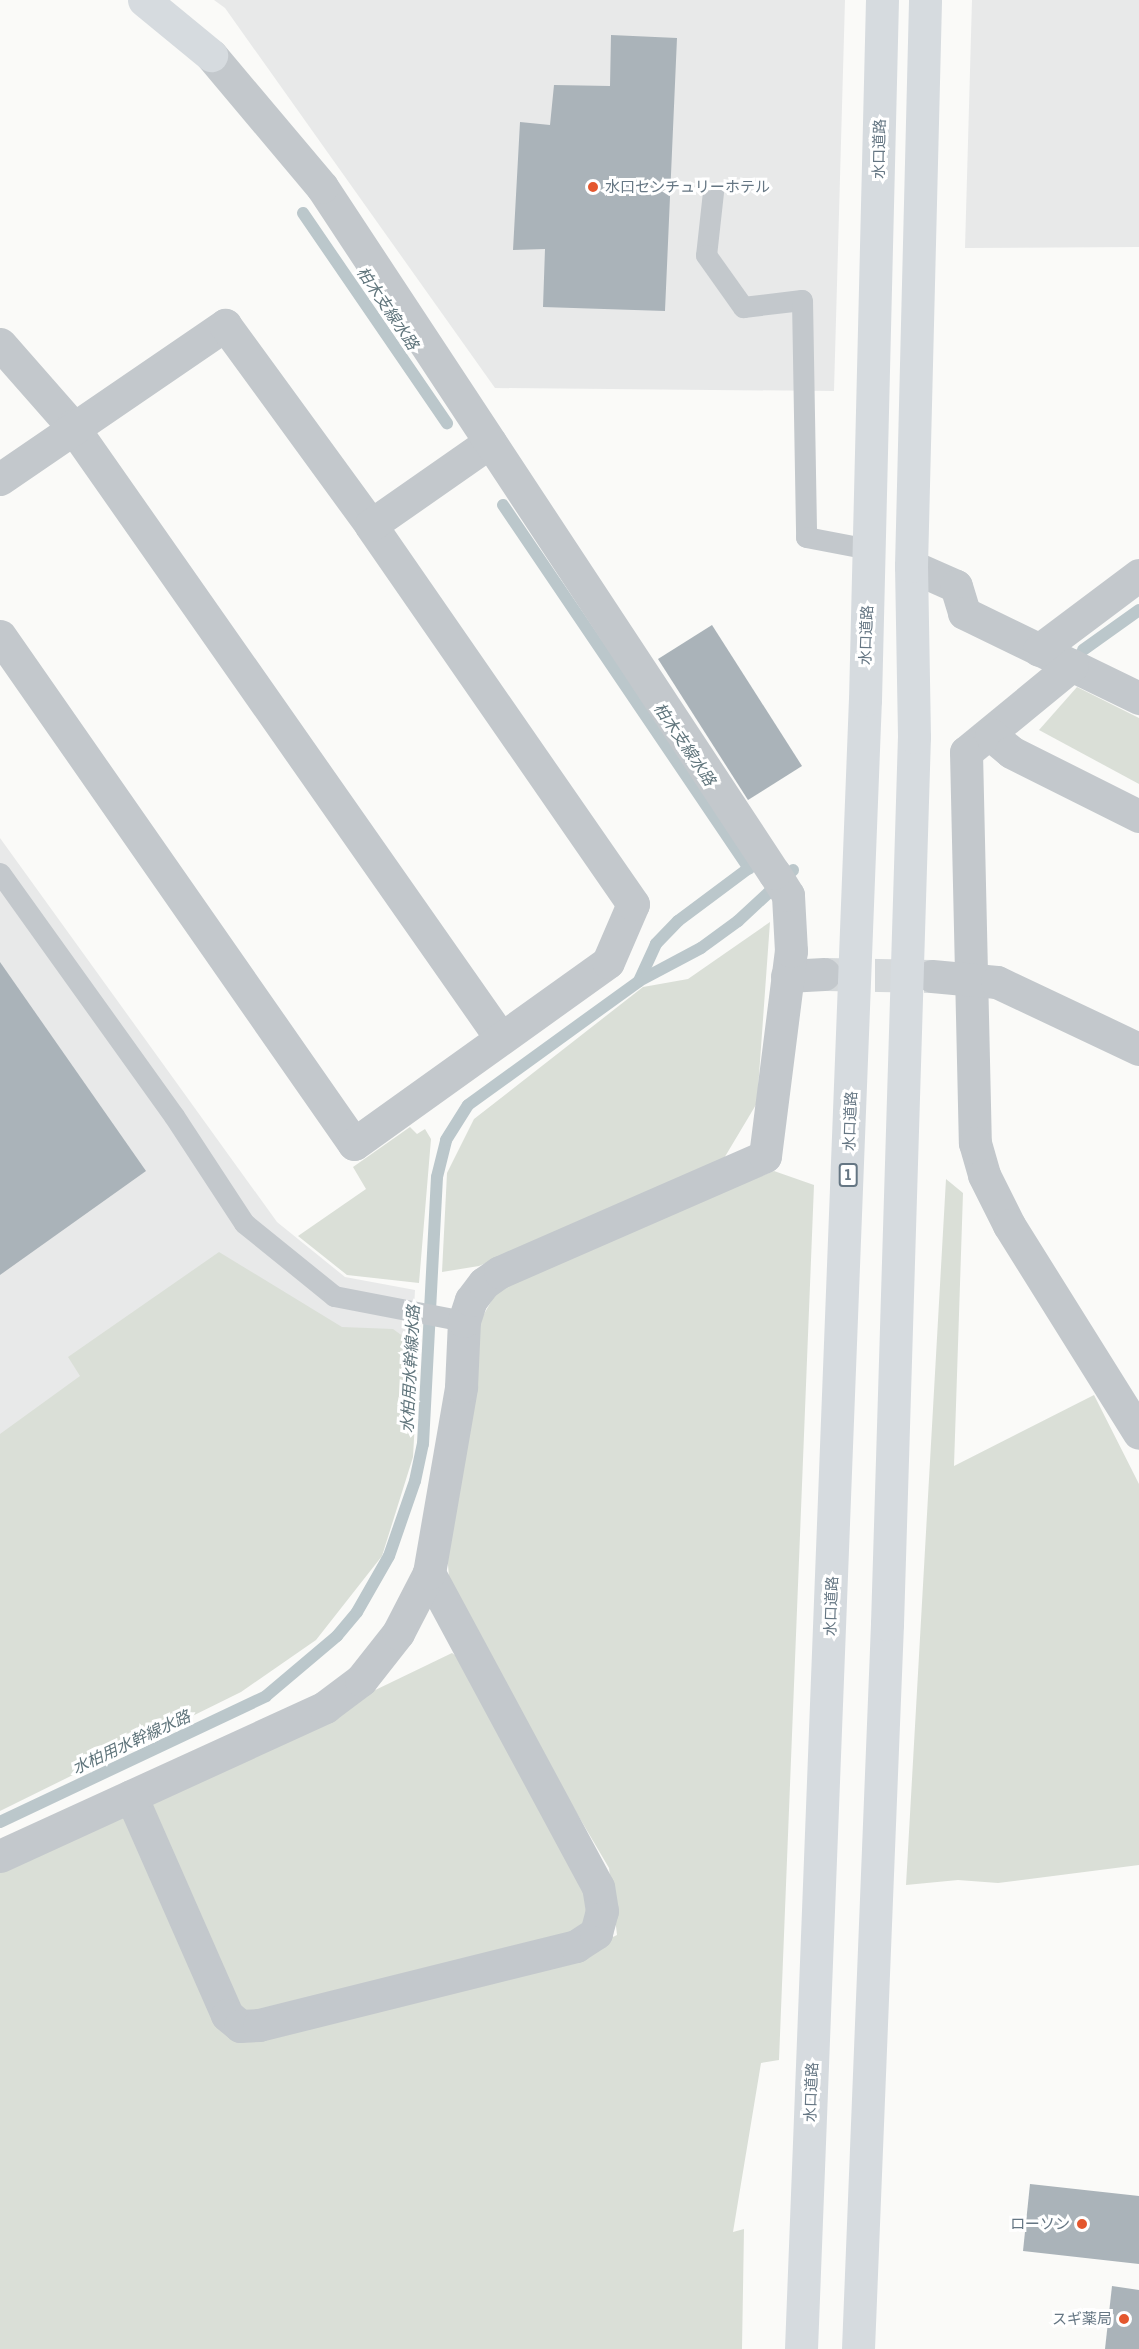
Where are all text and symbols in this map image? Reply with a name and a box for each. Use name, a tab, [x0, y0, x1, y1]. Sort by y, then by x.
street label: 水口道路	[869, 119, 889, 179]
place label: 水口センチュリーホテル	[605, 178, 770, 196]
marker: 水口センチュリーホテル	[586, 180, 600, 194]
water label: 柏木支線水路	[353, 263, 423, 353]
street label: 水口道路	[856, 605, 876, 665]
water label: 柏木支線水路	[650, 699, 720, 789]
street label: 水口道路	[840, 1091, 860, 1151]
road number: 1	[838, 1164, 858, 1186]
water label: 水柏用水幹線水路	[397, 1305, 423, 1433]
street label: 水口道路	[821, 1576, 841, 1636]
water label: 水柏用水幹線水路	[69, 1706, 193, 1778]
street label: 水口道路	[801, 2062, 821, 2122]
place label: ローソン	[1010, 2215, 1070, 2233]
marker: ローソン	[1075, 2217, 1089, 2231]
place label: スギ薬局	[1052, 2310, 1112, 2328]
marker: スギ薬局	[1117, 2312, 1131, 2326]

